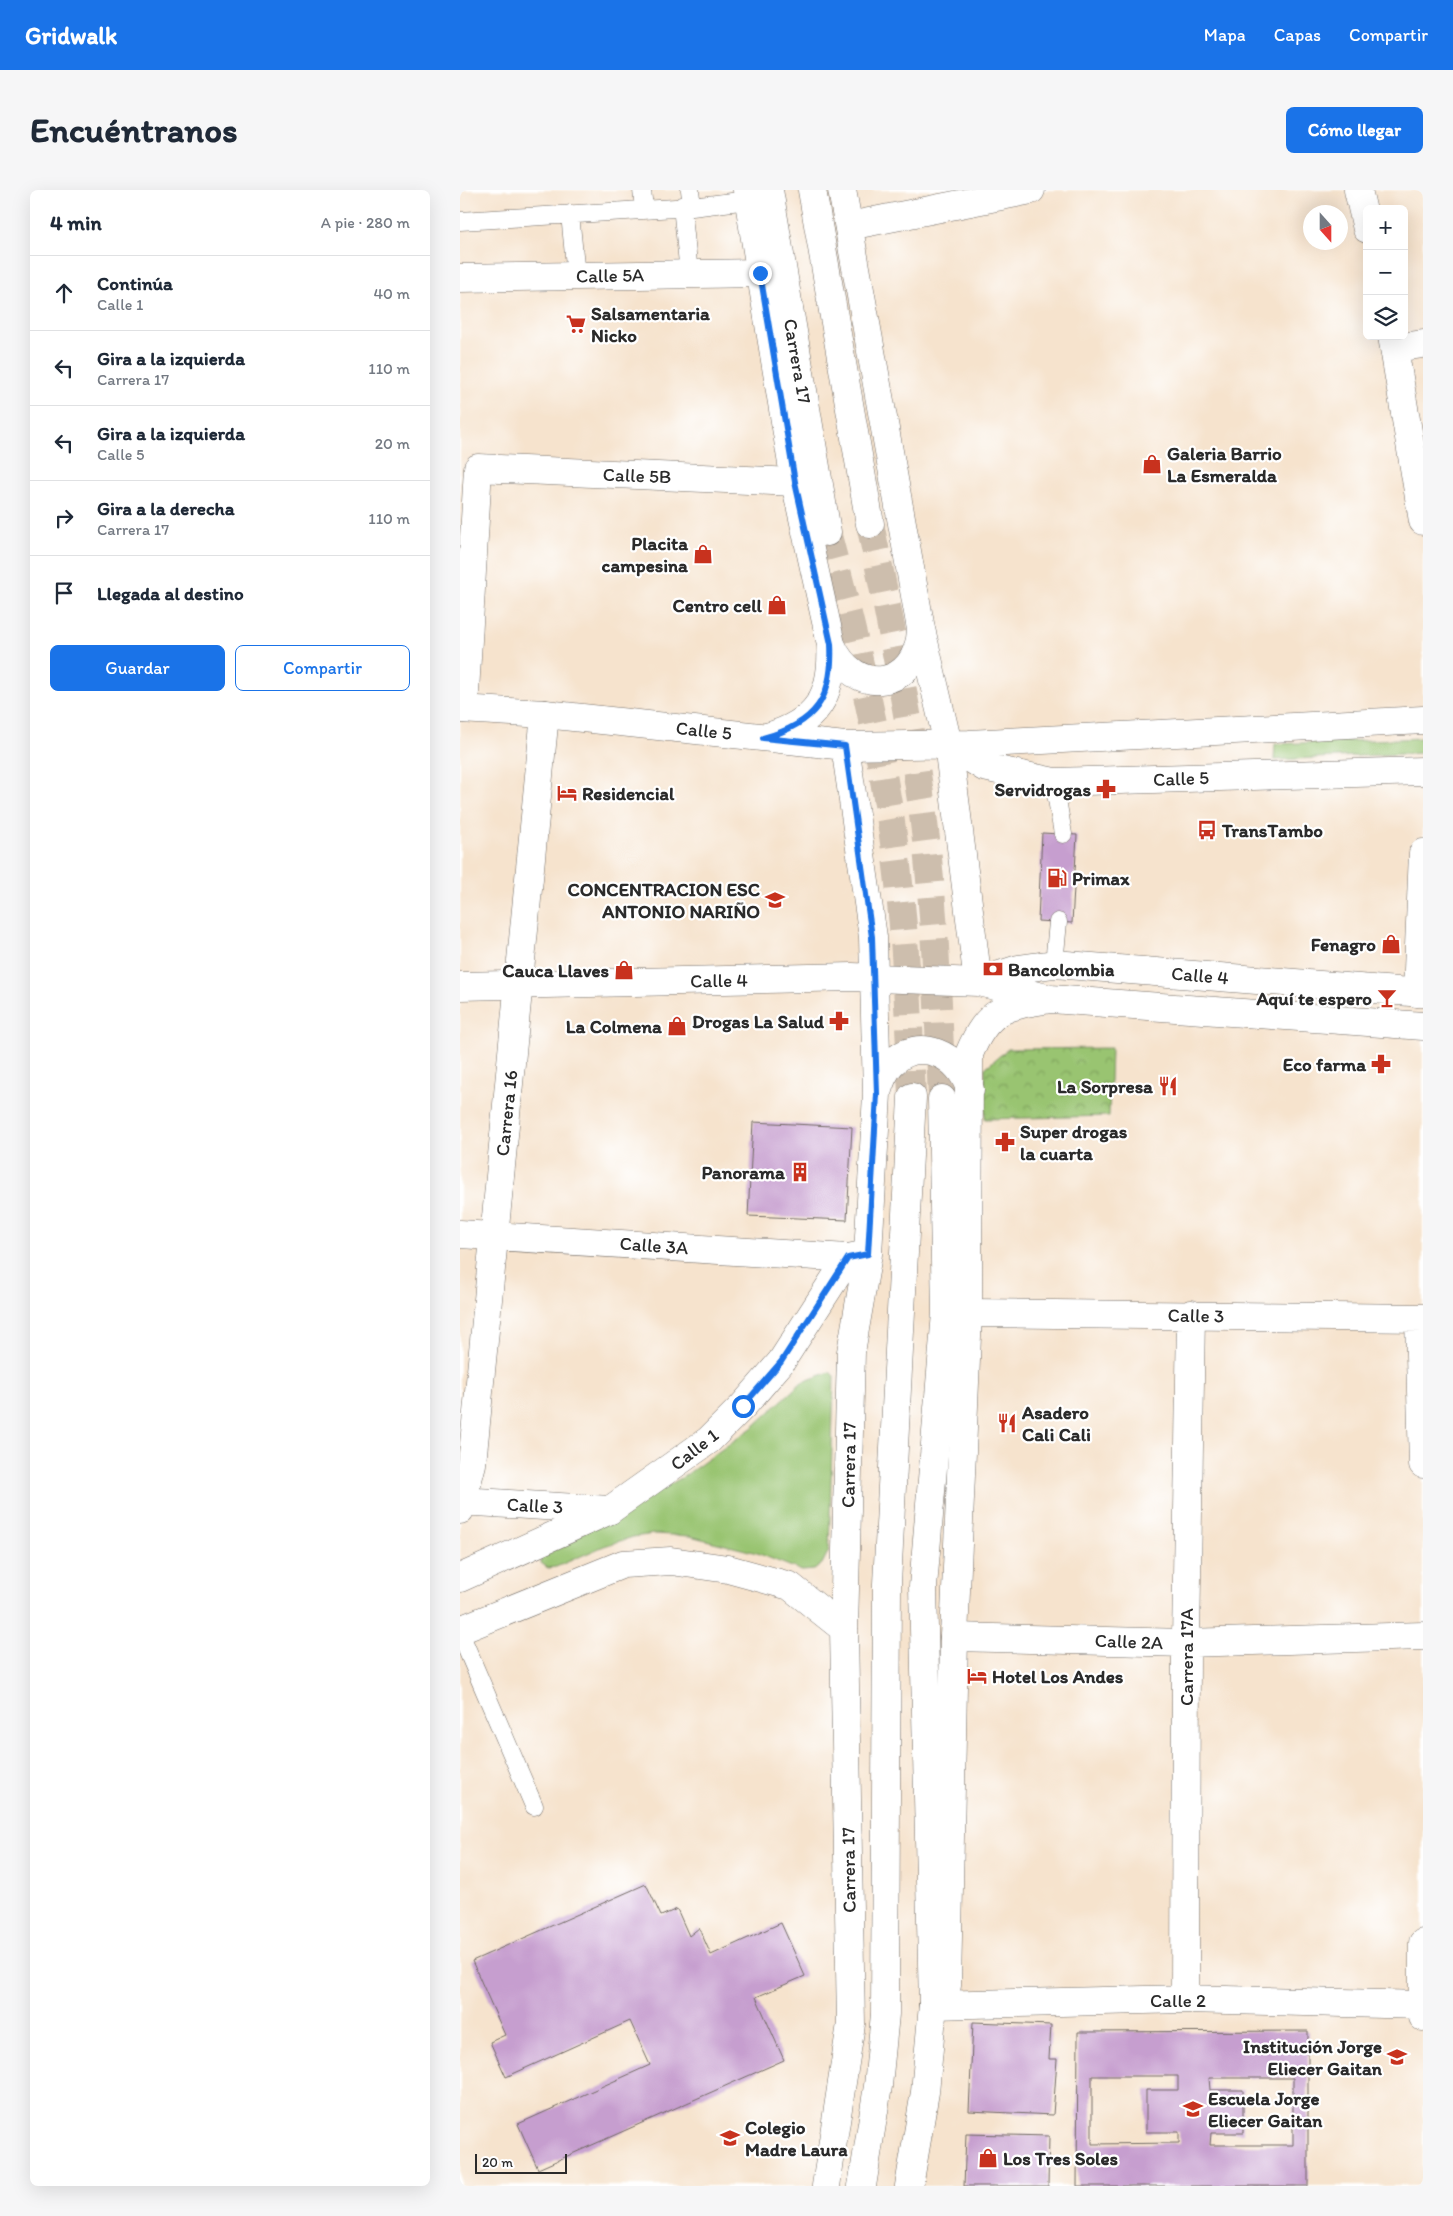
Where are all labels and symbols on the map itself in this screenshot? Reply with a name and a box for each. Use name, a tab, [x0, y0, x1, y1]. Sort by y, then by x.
north arrow	[1303, 205, 1348, 250]
route end	[749, 262, 772, 285]
street label: Calle 5A	[576, 263, 644, 288]
place label: Salsamentaria Nicko	[591, 302, 710, 347]
supermarket icon: Salsamentaria Nicko	[565, 313, 587, 335]
street label: Carrera 17	[779, 317, 816, 405]
place label: Galeria Barrio La Esmeralda	[1167, 442, 1282, 487]
shop icon: Galeria Barrio La Esmeralda	[1141, 453, 1163, 475]
street label: Calle 5B	[602, 463, 672, 488]
place label: Placita campesina	[602, 532, 689, 577]
shop icon: Placita campesina	[692, 543, 714, 565]
place label: Centro cell	[673, 594, 763, 617]
shop icon: Centro cell	[766, 594, 788, 616]
street label: Calle 5	[675, 716, 733, 745]
street label: Calle 5	[1153, 766, 1209, 791]
place label: Servidrogas	[994, 778, 1091, 801]
pharmacy icon: Servidrogas	[1095, 778, 1117, 800]
hotel icon: Residencial	[556, 782, 578, 804]
place label: Residencial	[582, 782, 675, 805]
bus stop icon: TransTambo	[1196, 819, 1218, 841]
place label: TransTambo	[1221, 819, 1323, 842]
fuel station icon: Primax	[1046, 867, 1068, 889]
place label: Primax	[1072, 867, 1130, 890]
place label: CONCENTRACION ESC ANTONIO NARIÑO	[567, 878, 760, 923]
school or university icon: CONCENTRACION ESC ANTONIO NARIÑO	[764, 889, 786, 911]
place label: Fenagro	[1311, 933, 1376, 956]
shop icon: Fenagro	[1380, 933, 1402, 955]
bank icon: Bancolombia	[982, 958, 1004, 980]
place label: Bancolombia	[1008, 958, 1115, 981]
place label: Cauca Llaves	[502, 959, 610, 982]
shop icon: Cauca Llaves	[613, 959, 635, 981]
street label: Calle 4	[1170, 962, 1230, 989]
street label: Calle 4	[690, 968, 748, 993]
place label: Aquí te espero	[1255, 987, 1372, 1010]
bar icon: Aquí te espero	[1376, 987, 1398, 1009]
place label: Drogas La Salud	[692, 1010, 825, 1033]
pharmacy icon: Drogas La Salud	[828, 1010, 850, 1032]
place label: La Colmena	[566, 1015, 663, 1038]
shop icon: La Colmena	[666, 1015, 688, 1037]
place label: Eco farma	[1283, 1053, 1366, 1076]
pharmacy icon: Eco farma	[1370, 1053, 1392, 1075]
street label: Carrera 16	[491, 1069, 522, 1157]
place label: La Sorpresa	[1057, 1075, 1154, 1098]
restaurant icon: La Sorpresa	[1157, 1075, 1179, 1097]
place label: Super drogas la cuarta	[1020, 1120, 1128, 1165]
pharmacy icon: Super drogas la cuarta	[994, 1131, 1016, 1153]
place label: Panorama	[702, 1161, 786, 1184]
building icon: Panorama	[789, 1161, 811, 1183]
street label: Calle 3A	[619, 1232, 689, 1259]
street label: Calle 3	[1168, 1304, 1224, 1327]
route start	[732, 1395, 755, 1418]
place label: Asadero Cali Cali	[1021, 1401, 1091, 1446]
restaurant icon: Asadero Cali Cali	[996, 1412, 1018, 1434]
street label: Carrera 17	[836, 1422, 861, 1508]
street label: Calle 1	[666, 1423, 723, 1475]
street label: Calle 3	[506, 1493, 564, 1518]
street label: Carrera 17A	[1175, 1608, 1198, 1706]
street label: Calle 2A	[1094, 1629, 1164, 1654]
hotel icon: Hotel Los Andes	[966, 1665, 988, 1687]
place label: Hotel Los Andes	[992, 1665, 1124, 1688]
street label: Carrera 17	[836, 1827, 861, 1913]
street label: Calle 2	[1150, 1989, 1206, 2012]
place label: Institución Jorge Eliecer Gaitan	[1243, 2035, 1383, 2080]
school or university icon: Institución Jorge Eliecer Gaitan	[1386, 2046, 1408, 2068]
place label: Escuela Jorge Eliecer Gaitan	[1208, 2087, 1323, 2132]
school or university icon: Escuela Jorge Eliecer Gaitan	[1182, 2098, 1204, 2120]
place label: Colegio Madre Laura	[745, 2116, 848, 2161]
school or university icon: Colegio Madre Laura	[719, 2127, 741, 2149]
shop icon: Los Tres Soles	[977, 2147, 999, 2169]
place label: Los Tres Soles	[1003, 2147, 1118, 2170]
scale bar	[475, 2151, 568, 2174]

